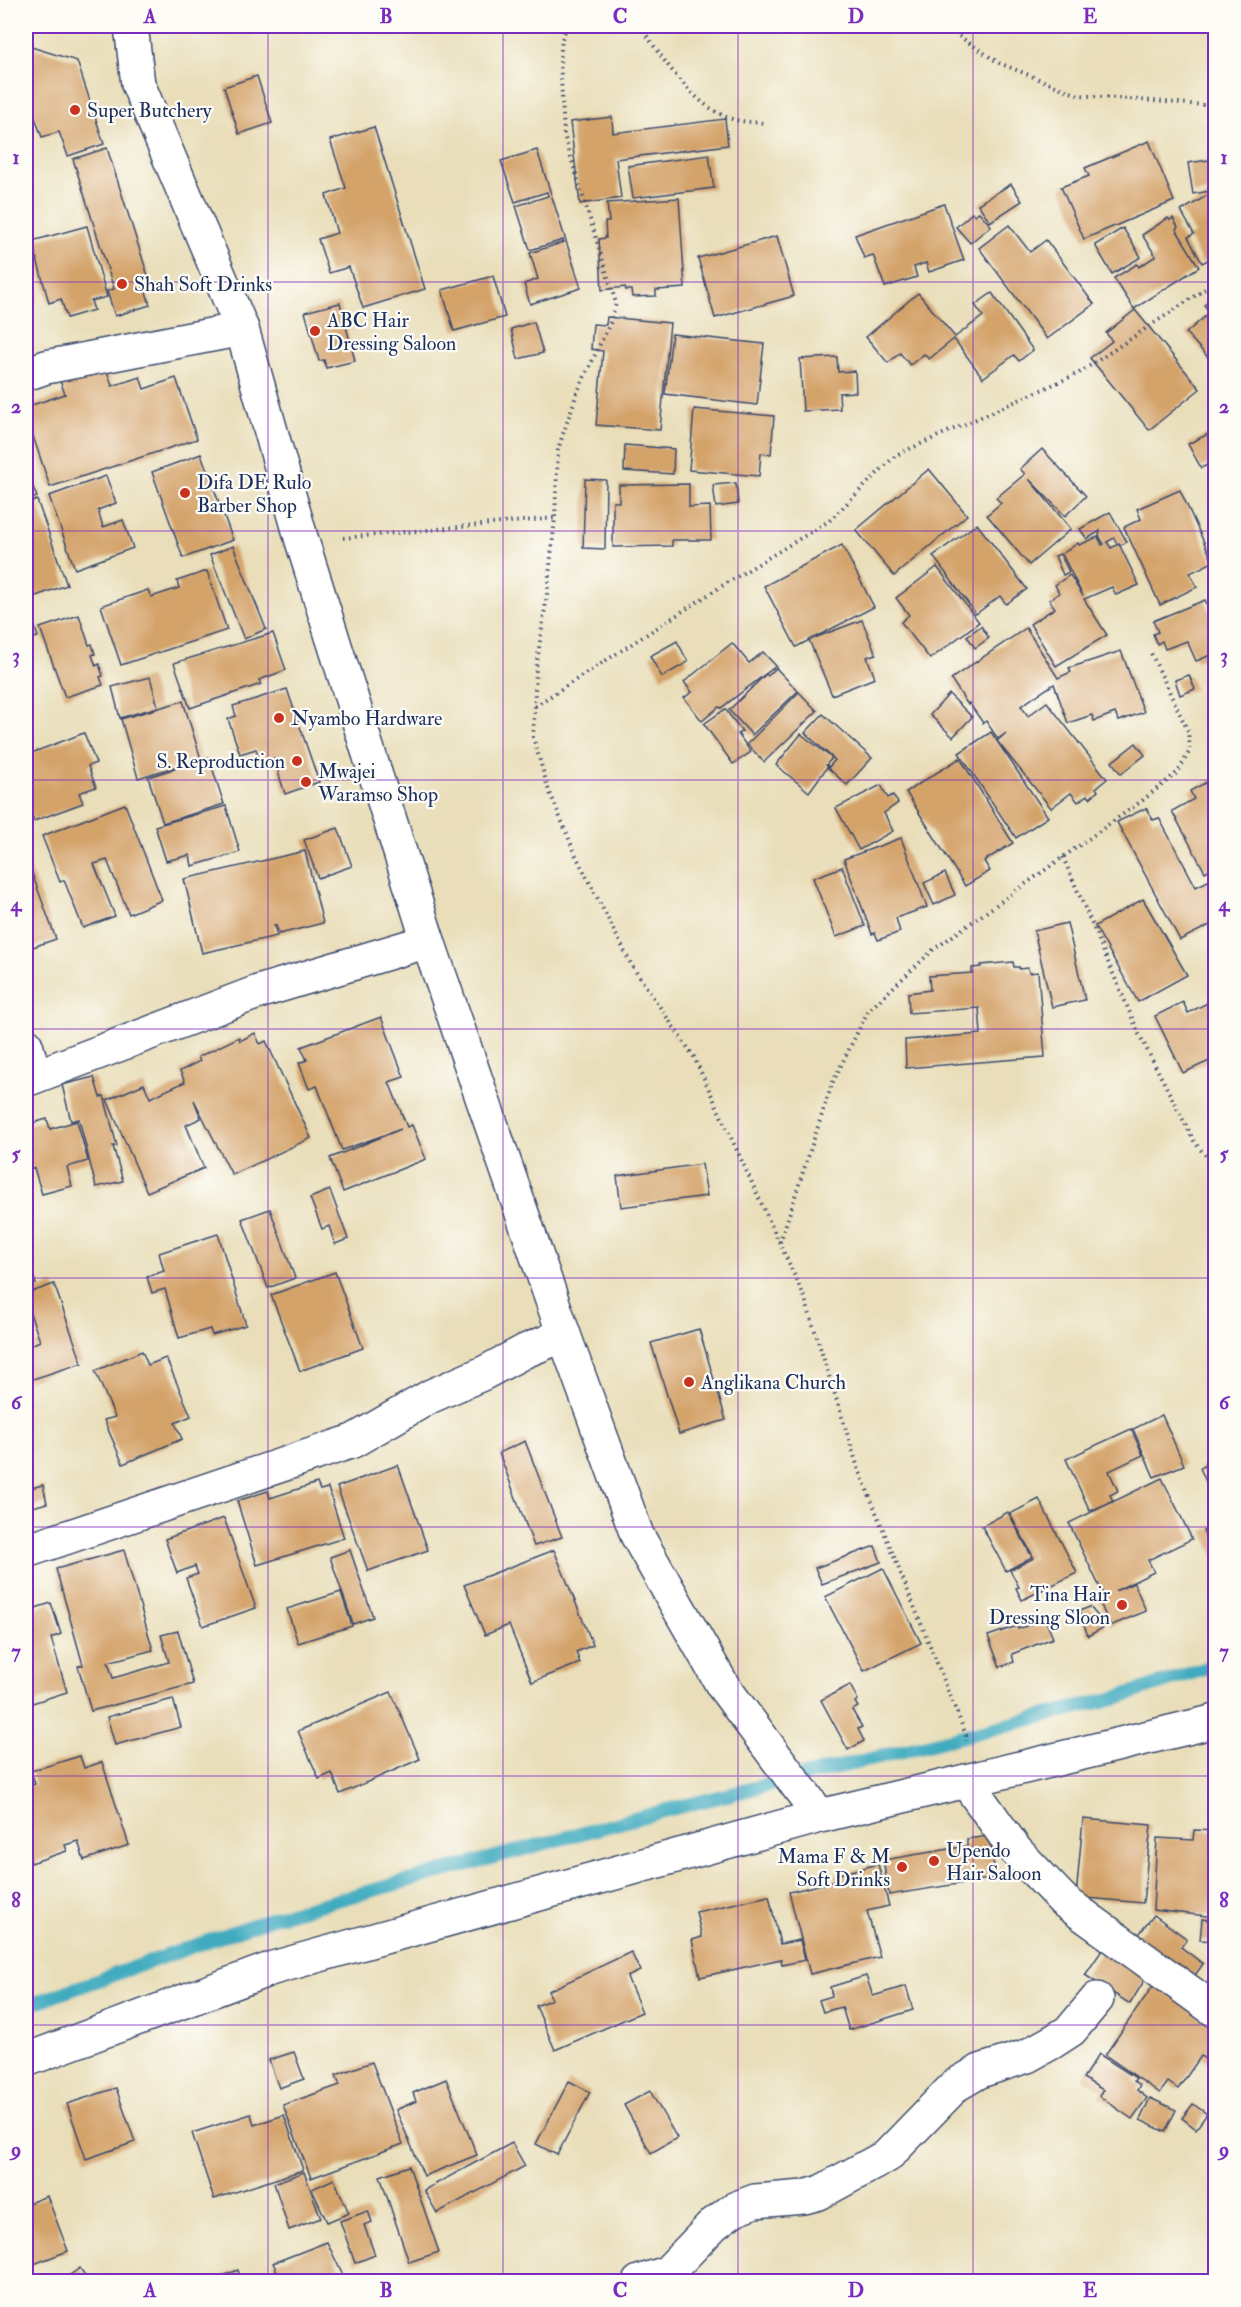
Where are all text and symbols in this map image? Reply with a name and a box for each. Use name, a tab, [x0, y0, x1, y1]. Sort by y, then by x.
text: A	[143, 4, 157, 29]
text: B	[379, 4, 393, 29]
text: C	[613, 4, 627, 29]
text: D	[848, 4, 864, 29]
text: E	[1083, 4, 1098, 29]
place label: Super Butchery	[87, 98, 213, 124]
marker: Super Butchery	[68, 103, 82, 117]
text: 1	[12, 145, 20, 170]
text: 1	[1220, 145, 1228, 170]
place label: Shah Soft Drinks	[134, 272, 272, 297]
marker: Shah Soft Drinks	[115, 277, 129, 291]
place label: ABC Hair Dressing Saloon	[326, 308, 456, 356]
marker: ABC Hair Dressing Saloon	[308, 324, 322, 338]
text: 2	[11, 394, 21, 419]
text: 2	[1219, 394, 1229, 419]
place label: Difa DE Rulo Barber Shop	[197, 470, 311, 519]
marker: Difa DE Rulo Barber Shop	[178, 486, 192, 500]
text: 3	[12, 643, 20, 668]
text: 3	[1220, 643, 1228, 668]
place label: Nyambo Hardware	[291, 706, 442, 731]
marker: Nyambo Hardware	[272, 711, 286, 725]
place label: S. Reproduction	[156, 749, 285, 775]
marker: S. Reproduction	[290, 754, 304, 768]
place label: Mwajei Waramso Shop	[317, 759, 438, 808]
marker: Mwajei Waramso Shop	[299, 775, 313, 789]
text: 4	[10, 892, 23, 917]
text: 4	[1218, 892, 1231, 917]
text: 5	[12, 1141, 22, 1166]
text: 5	[1220, 1141, 1230, 1166]
place label: Anglikana Church	[700, 1370, 846, 1395]
marker: Anglikana Church	[682, 1375, 696, 1389]
text: 6	[11, 1390, 23, 1415]
text: 6	[1219, 1390, 1231, 1415]
place label: Tina Hair Dressing Sloon	[989, 1582, 1111, 1630]
marker: Tina Hair Dressing Sloon	[1115, 1598, 1129, 1612]
text: 7	[11, 1639, 21, 1664]
text: 7	[1219, 1639, 1229, 1664]
place label: Upendo Hair Saloon	[946, 1838, 1042, 1886]
place label: Mama F & M Soft Drinks	[778, 1844, 890, 1892]
marker: Upendo Hair Saloon	[927, 1854, 941, 1868]
marker: Mama F & M Soft Drinks	[895, 1860, 909, 1874]
text: 8	[11, 1888, 21, 1913]
text: 8	[1219, 1888, 1229, 1913]
text: 9	[9, 2137, 21, 2162]
text: 9	[1217, 2137, 1229, 2162]
text: A	[143, 2278, 157, 2303]
text: B	[379, 2278, 393, 2303]
text: C	[613, 2278, 627, 2303]
text: D	[848, 2278, 864, 2303]
text: E	[1083, 2278, 1098, 2303]

